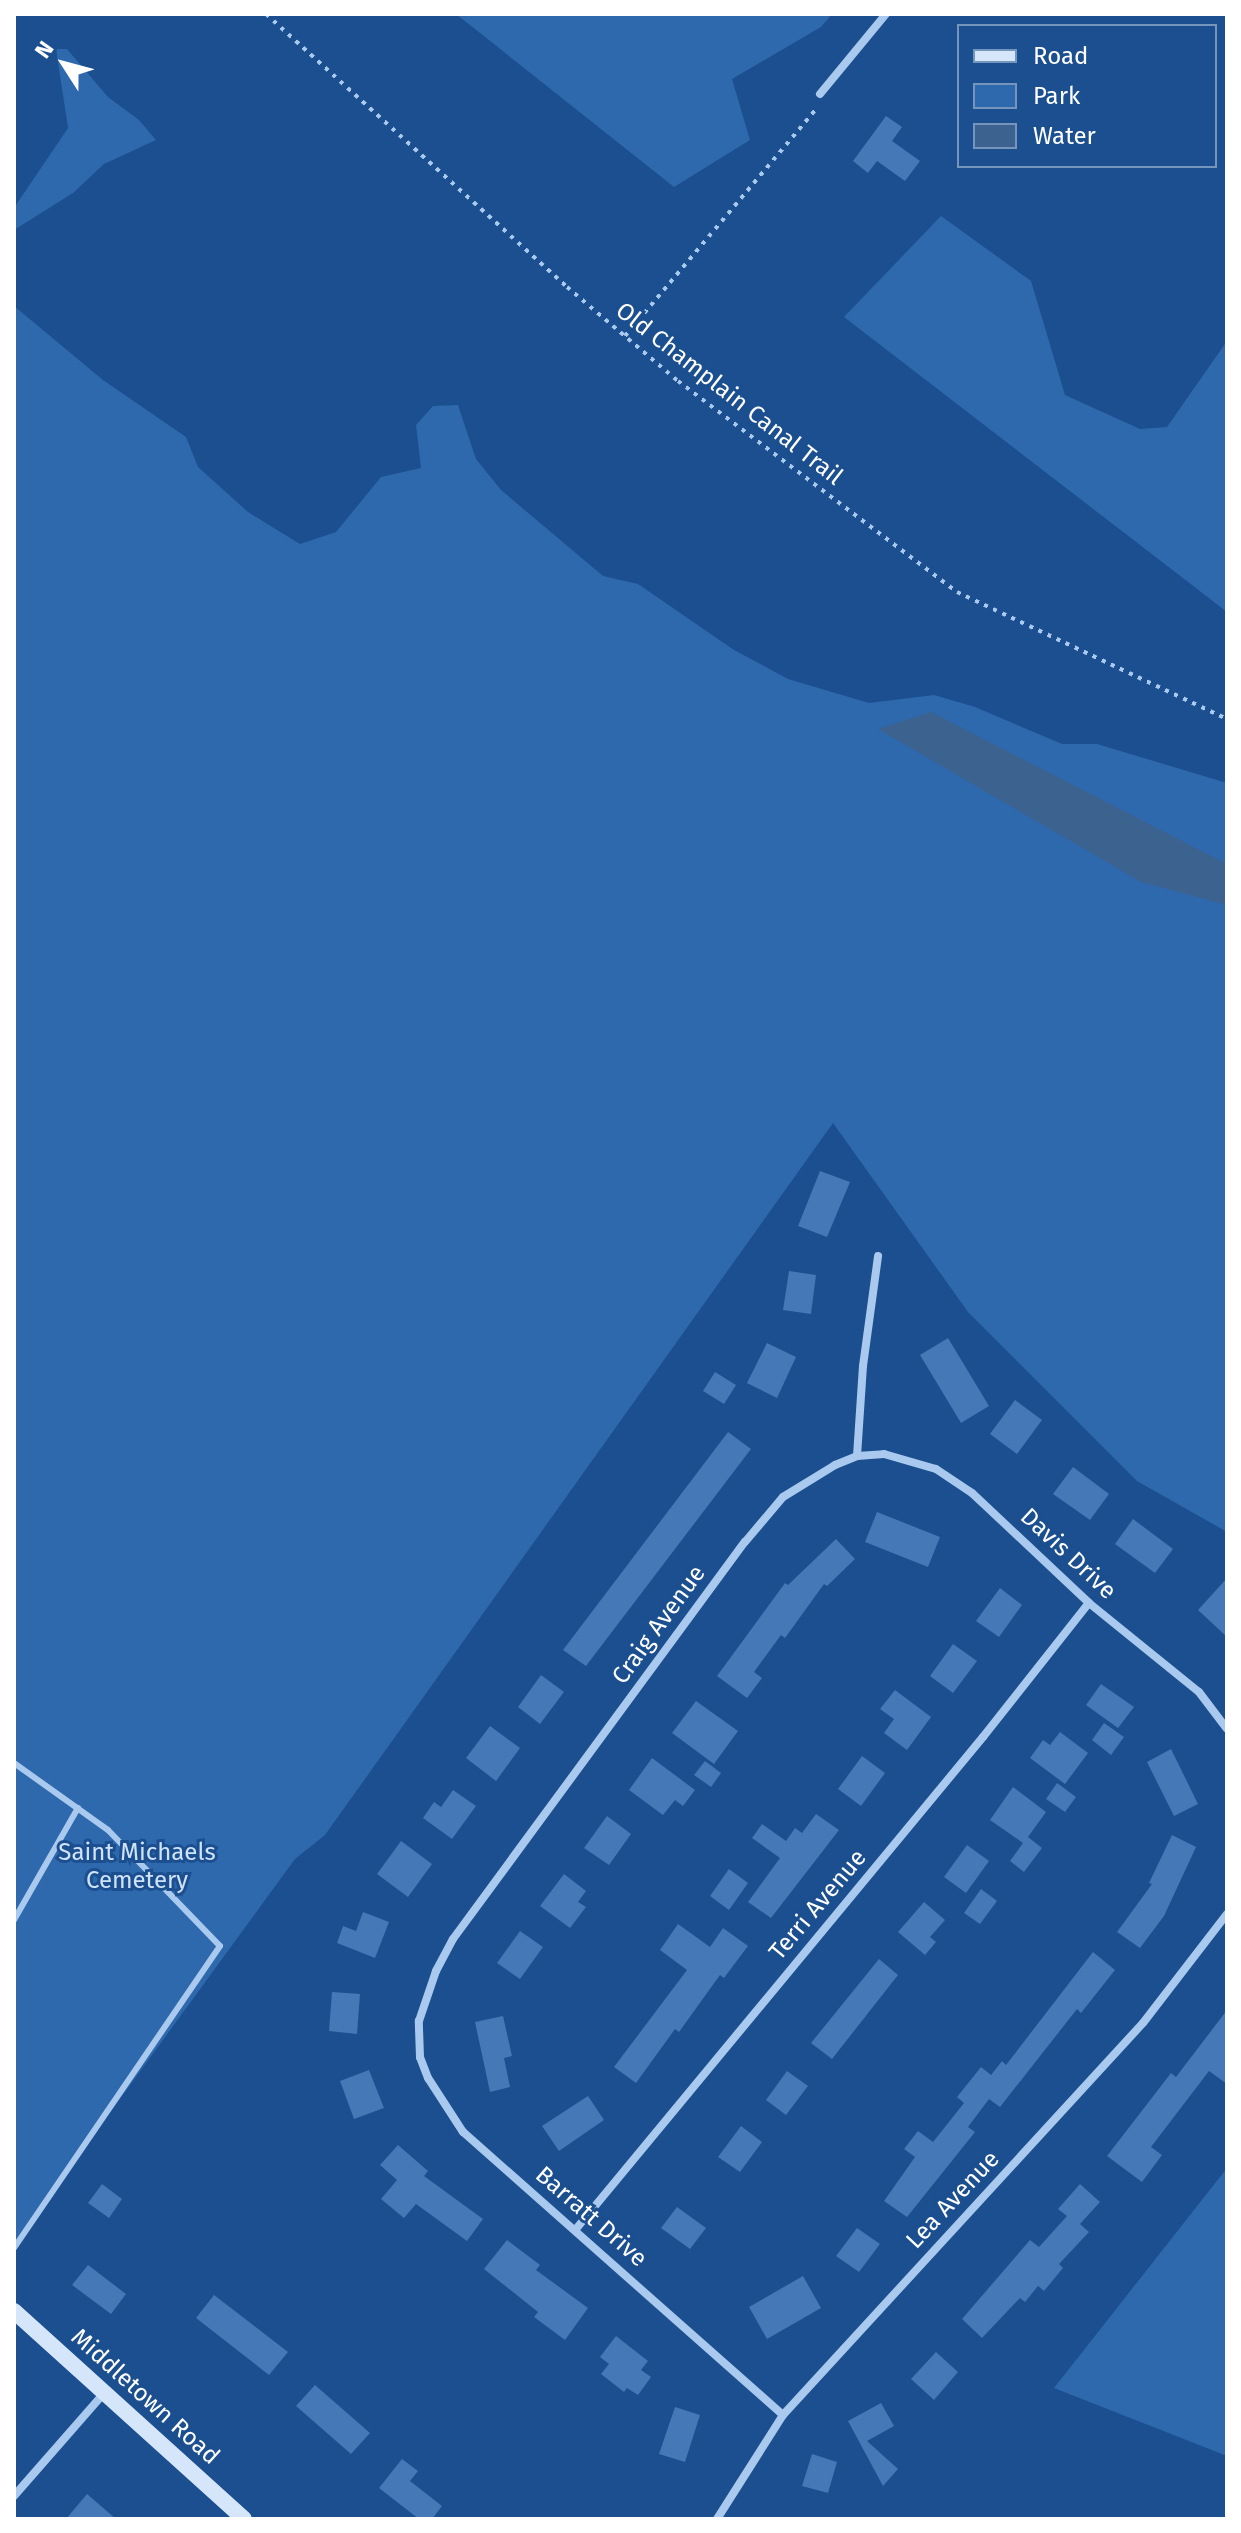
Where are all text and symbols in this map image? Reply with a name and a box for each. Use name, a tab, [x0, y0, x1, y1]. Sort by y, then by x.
north arrow	[24, 24, 104, 104]
legend	[957, 24, 1217, 168]
text: N	[29, 36, 59, 63]
text: Road	[1033, 42, 1088, 70]
text: Park	[1033, 82, 1080, 110]
text: Water	[1033, 122, 1096, 150]
street label: Old Champlain Canal Trail	[610, 296, 848, 492]
street label: Davis Drive	[1014, 1502, 1122, 1606]
street label: Craig Avenue	[606, 1560, 712, 1690]
park label: Saint Michaels Cemetery	[58, 1839, 216, 1895]
street label: Terri Avenue	[763, 1844, 873, 1966]
street label: Lea Avenue	[900, 2145, 1006, 2255]
street label: Barratt Drive	[529, 2161, 653, 2273]
street label: Middletown Road	[65, 2323, 225, 2471]

